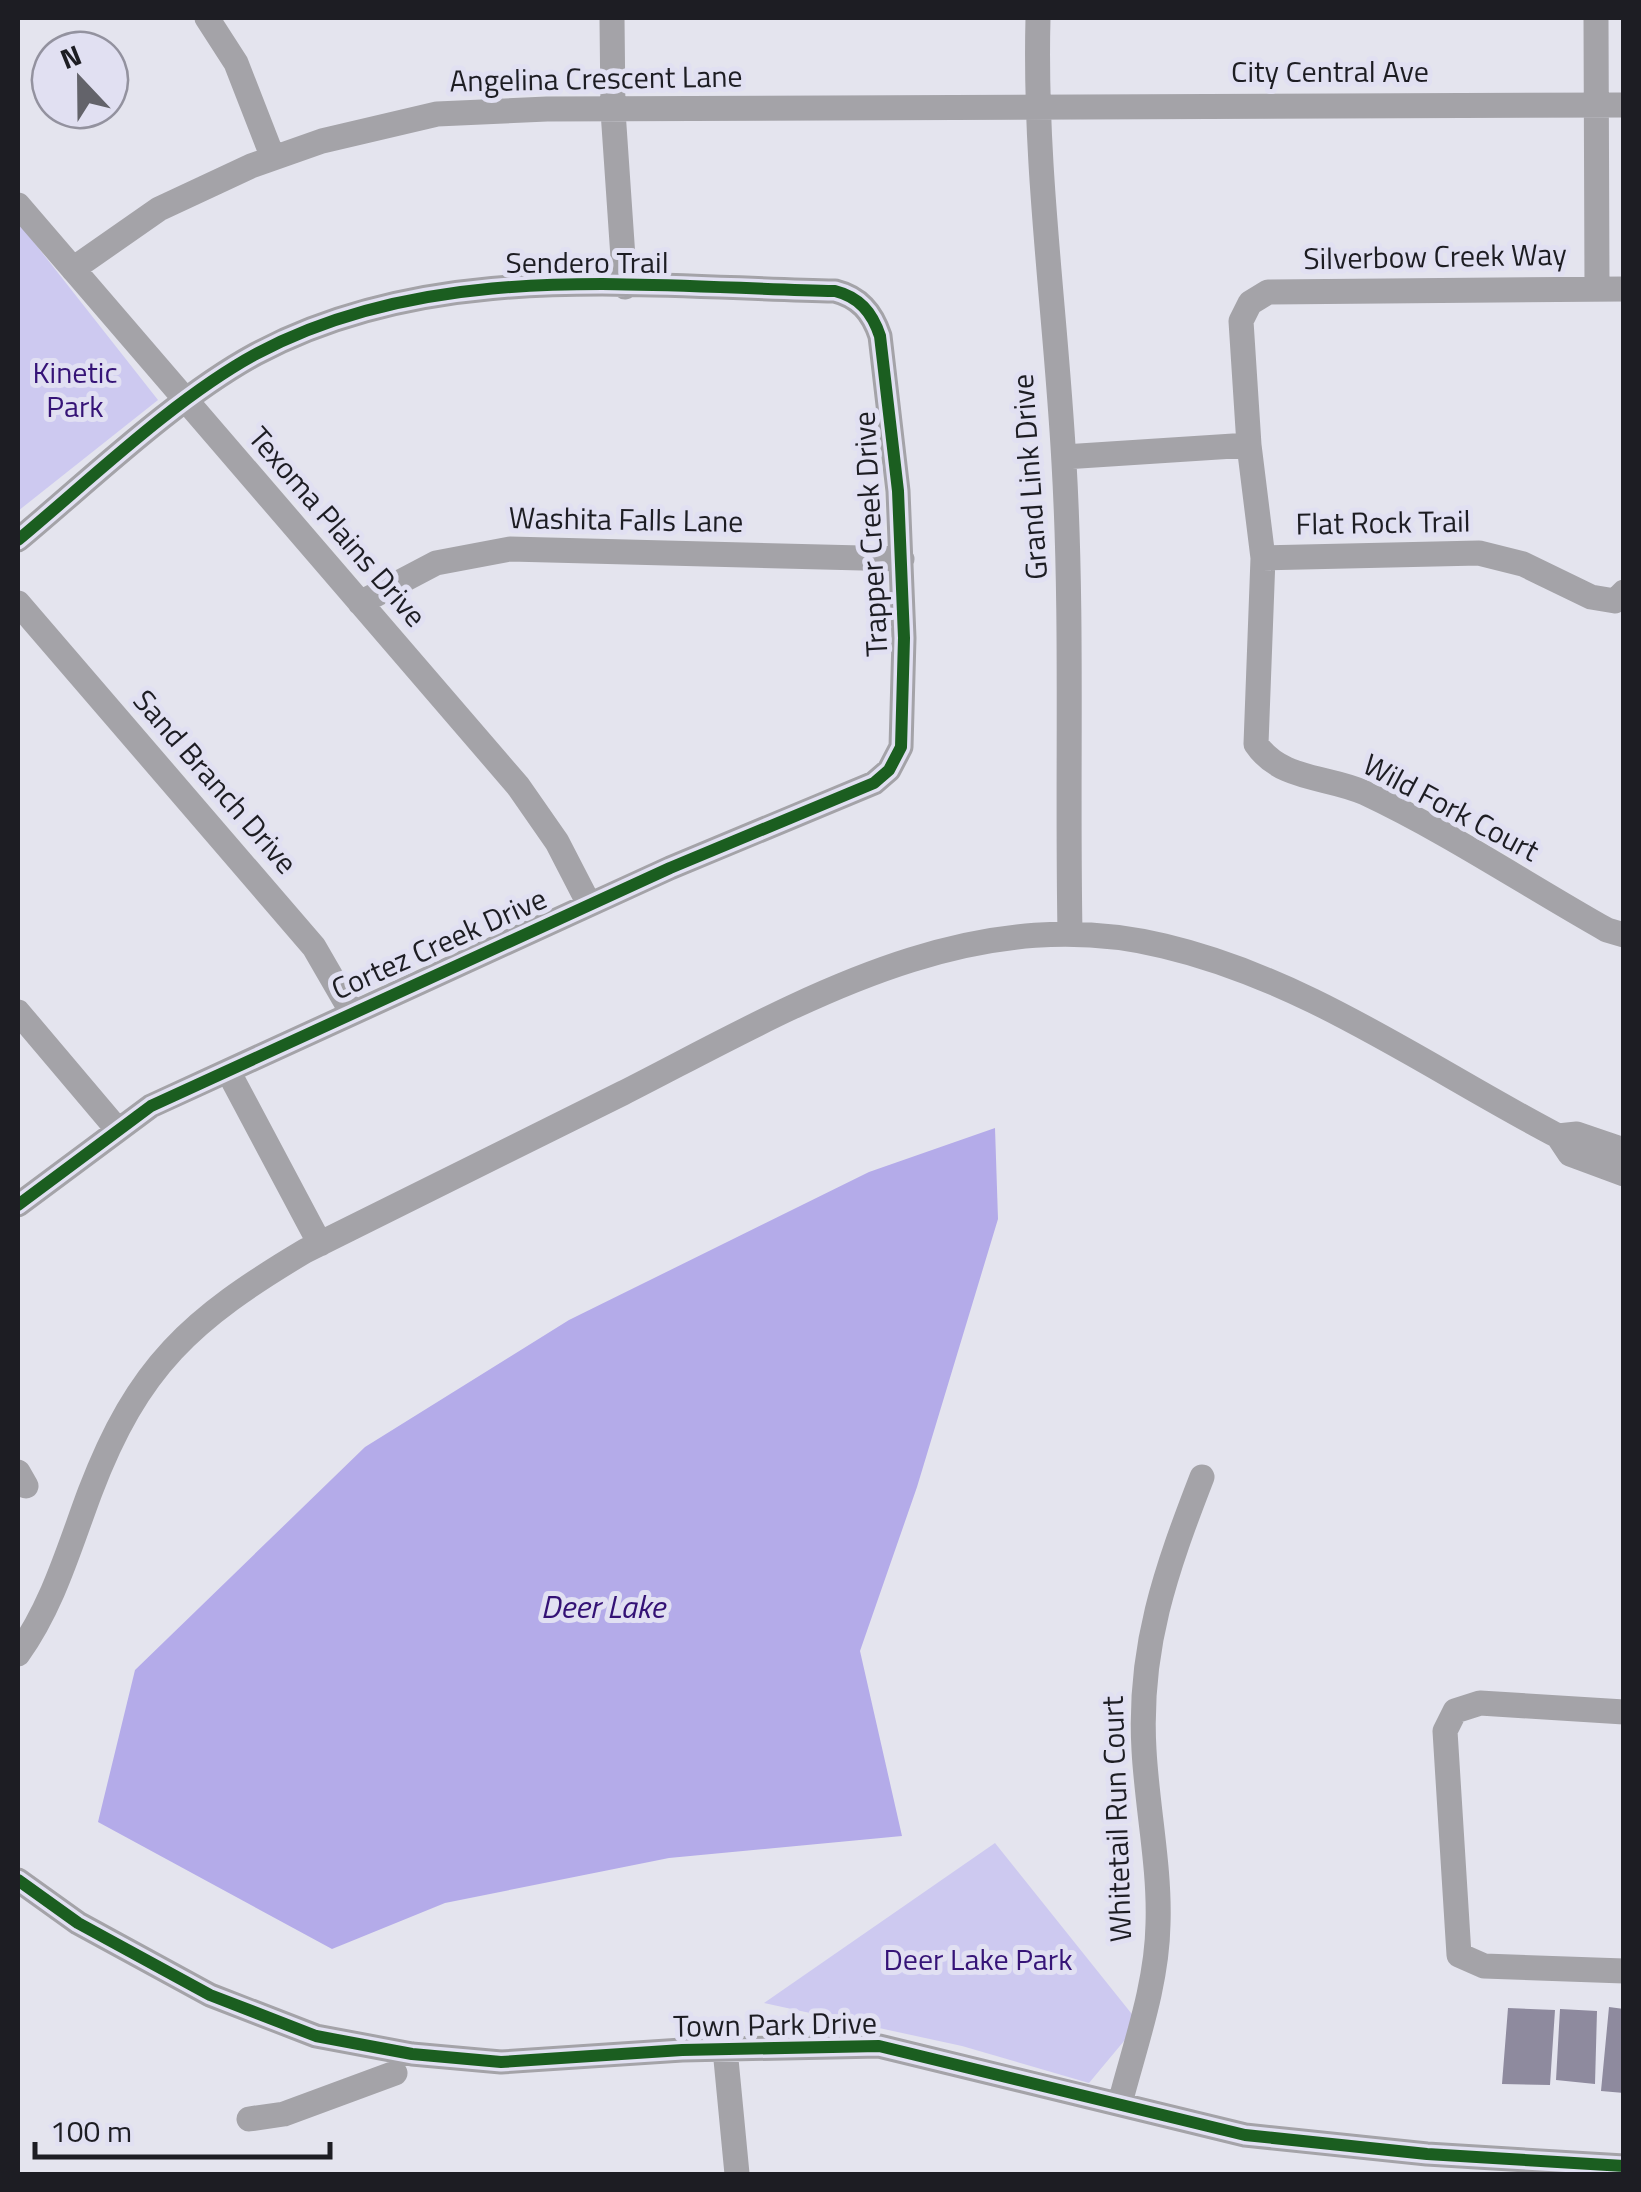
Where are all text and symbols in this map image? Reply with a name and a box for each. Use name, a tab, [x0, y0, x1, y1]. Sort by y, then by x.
north arrow	[30, 30, 130, 130]
text: N	[53, 33, 87, 80]
street label: City Central Ave	[1231, 48, 1429, 94]
street label: Angelina Crescent Lane	[449, 52, 743, 104]
street label: Silverbow Creek Way	[1303, 231, 1567, 281]
street label: Sendero Trail	[505, 239, 669, 285]
park label: Kinetic Park	[33, 349, 118, 429]
street label: Grand Link Drive	[999, 373, 1059, 581]
street label: Trapper Creek Drive	[841, 410, 899, 658]
street label: Texoma Plains Drive	[238, 416, 438, 637]
street label: Washita Falls Lane	[508, 494, 744, 544]
street label: Flat Rock Trail	[1295, 497, 1471, 547]
street label: Sand Branch Drive	[123, 679, 309, 884]
street label: Wild Fork Court	[1355, 741, 1548, 873]
street label: Cortez Creek Drive	[324, 875, 554, 1011]
water label: Deer Lake	[541, 1582, 667, 1630]
street label: Whitetail Run Court	[1089, 1695, 1143, 1943]
park label: Deer Lake Park	[883, 1936, 1073, 1982]
street label: Town Park Drive	[673, 1999, 877, 2049]
scale bar	[35, 2097, 330, 2159]
text: 100 m	[50, 2108, 132, 2154]

